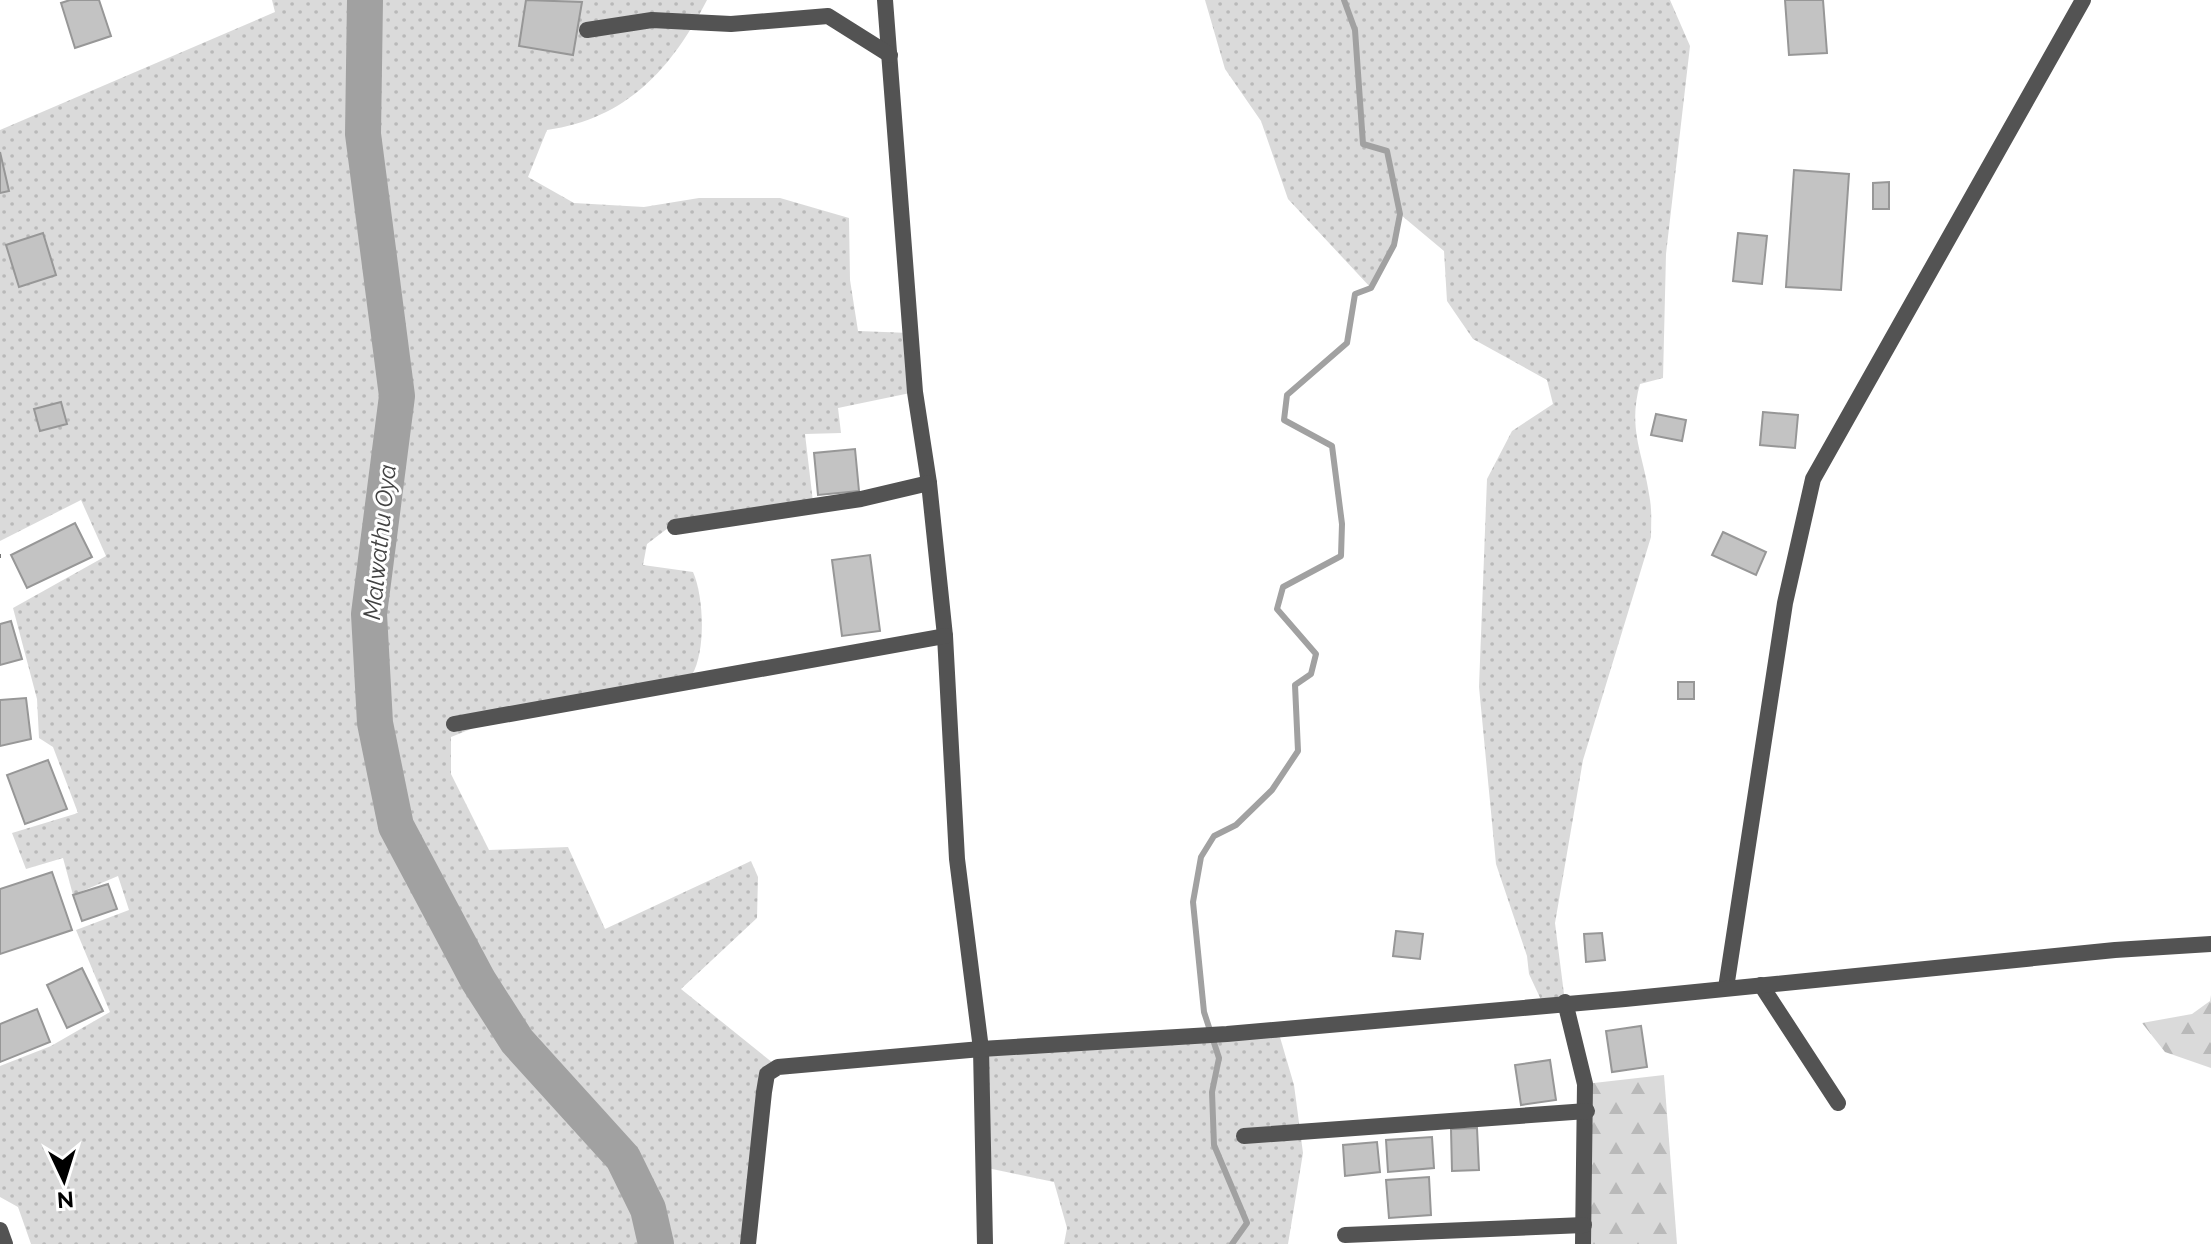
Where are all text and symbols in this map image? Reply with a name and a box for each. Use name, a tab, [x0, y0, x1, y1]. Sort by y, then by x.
water label: Malwathu Oya	[357, 463, 402, 621]
north arrow	[24, 1140, 104, 1220]
text: N	[56, 1186, 75, 1214]

